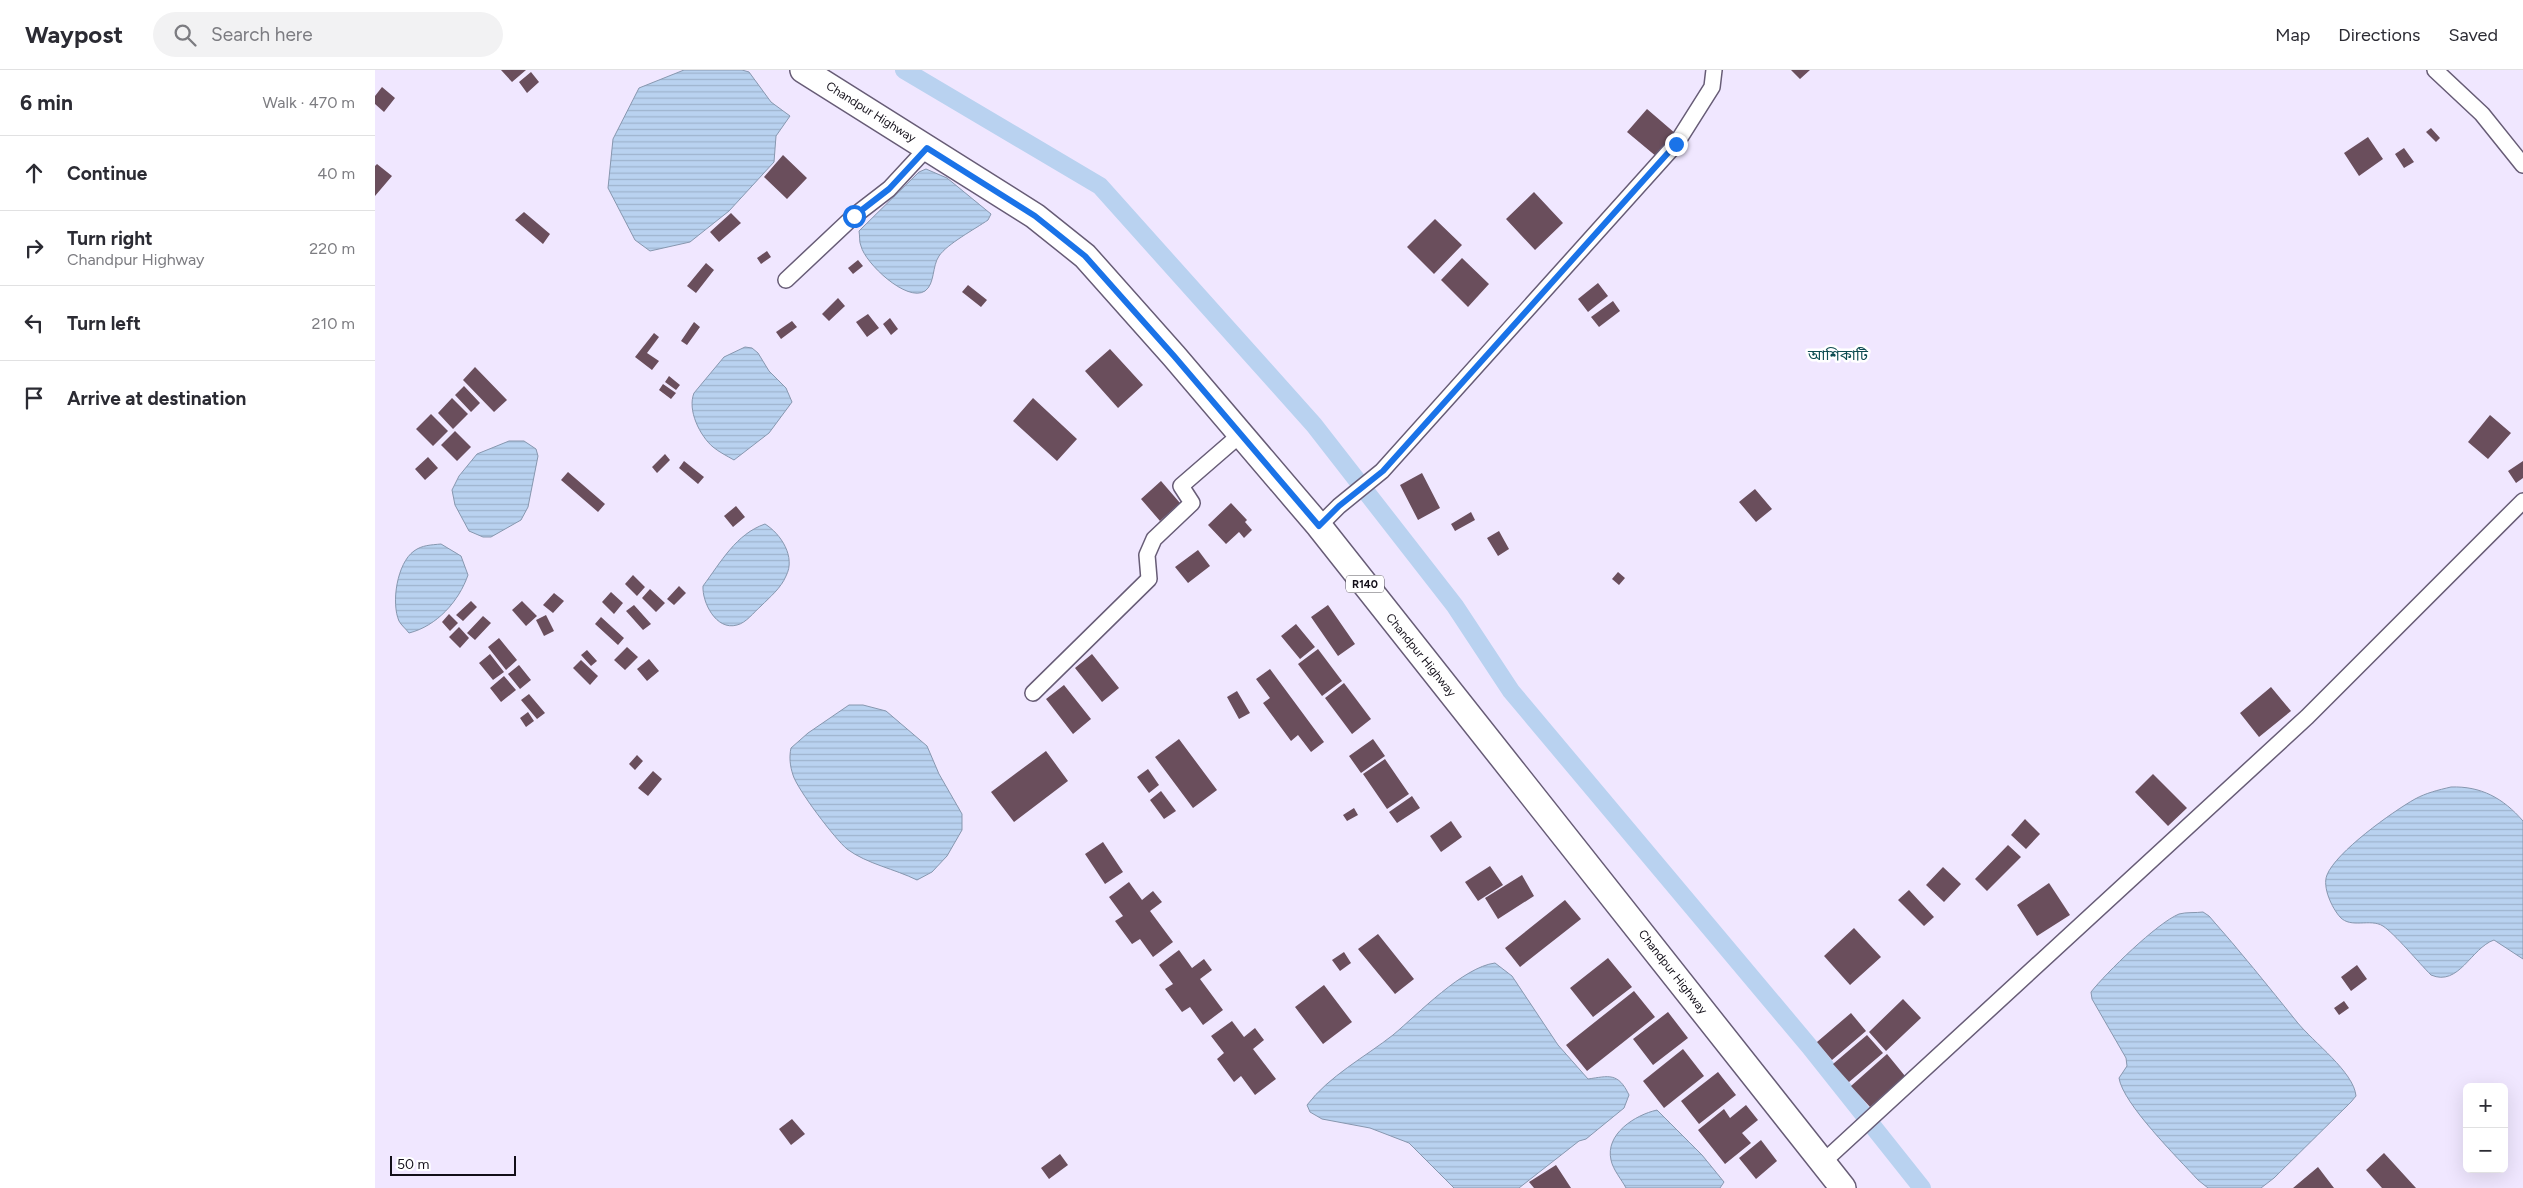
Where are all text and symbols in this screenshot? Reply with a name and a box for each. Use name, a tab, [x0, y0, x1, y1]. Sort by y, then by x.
search box	[153, 12, 503, 57]
text: Waypost	[25, 20, 123, 49]
icon: search	[171, 21, 199, 49]
text: Search here	[211, 23, 313, 46]
text: Map	[2275, 24, 2310, 46]
text: Directions	[2338, 24, 2420, 46]
text: Saved	[2448, 24, 2498, 46]
street label: Chandpur Highway	[824, 79, 919, 146]
text: 6 min	[20, 90, 73, 115]
text: Walk · 470 m	[263, 93, 355, 112]
route end	[1665, 133, 1688, 156]
icon: ahead	[20, 159, 48, 187]
text: Continue	[67, 162, 147, 185]
text: 40 m	[317, 164, 355, 183]
route start	[843, 205, 866, 228]
text: Turn right	[67, 227, 153, 250]
icon: right	[20, 234, 48, 262]
text: 220 m	[309, 239, 355, 258]
text: Chandpur Highway	[67, 250, 204, 269]
icon: left	[20, 309, 48, 337]
text: Turn left	[67, 312, 141, 335]
text: 210 m	[312, 314, 355, 333]
district label: আশিকাটি	[1807, 346, 1869, 364]
icon: arrive	[20, 384, 48, 412]
text: Arrive at destination	[67, 387, 246, 410]
road number: R140	[1346, 576, 1384, 592]
street label: Chandpur Highway	[1383, 611, 1459, 700]
street label: Chandpur Highway	[1636, 927, 1711, 1017]
map controls	[2463, 1083, 2508, 1173]
button: +	[2463, 1083, 2508, 1128]
button: −	[2463, 1128, 2508, 1173]
scale bar	[390, 1153, 516, 1176]
text: 50 m	[397, 1156, 429, 1173]

